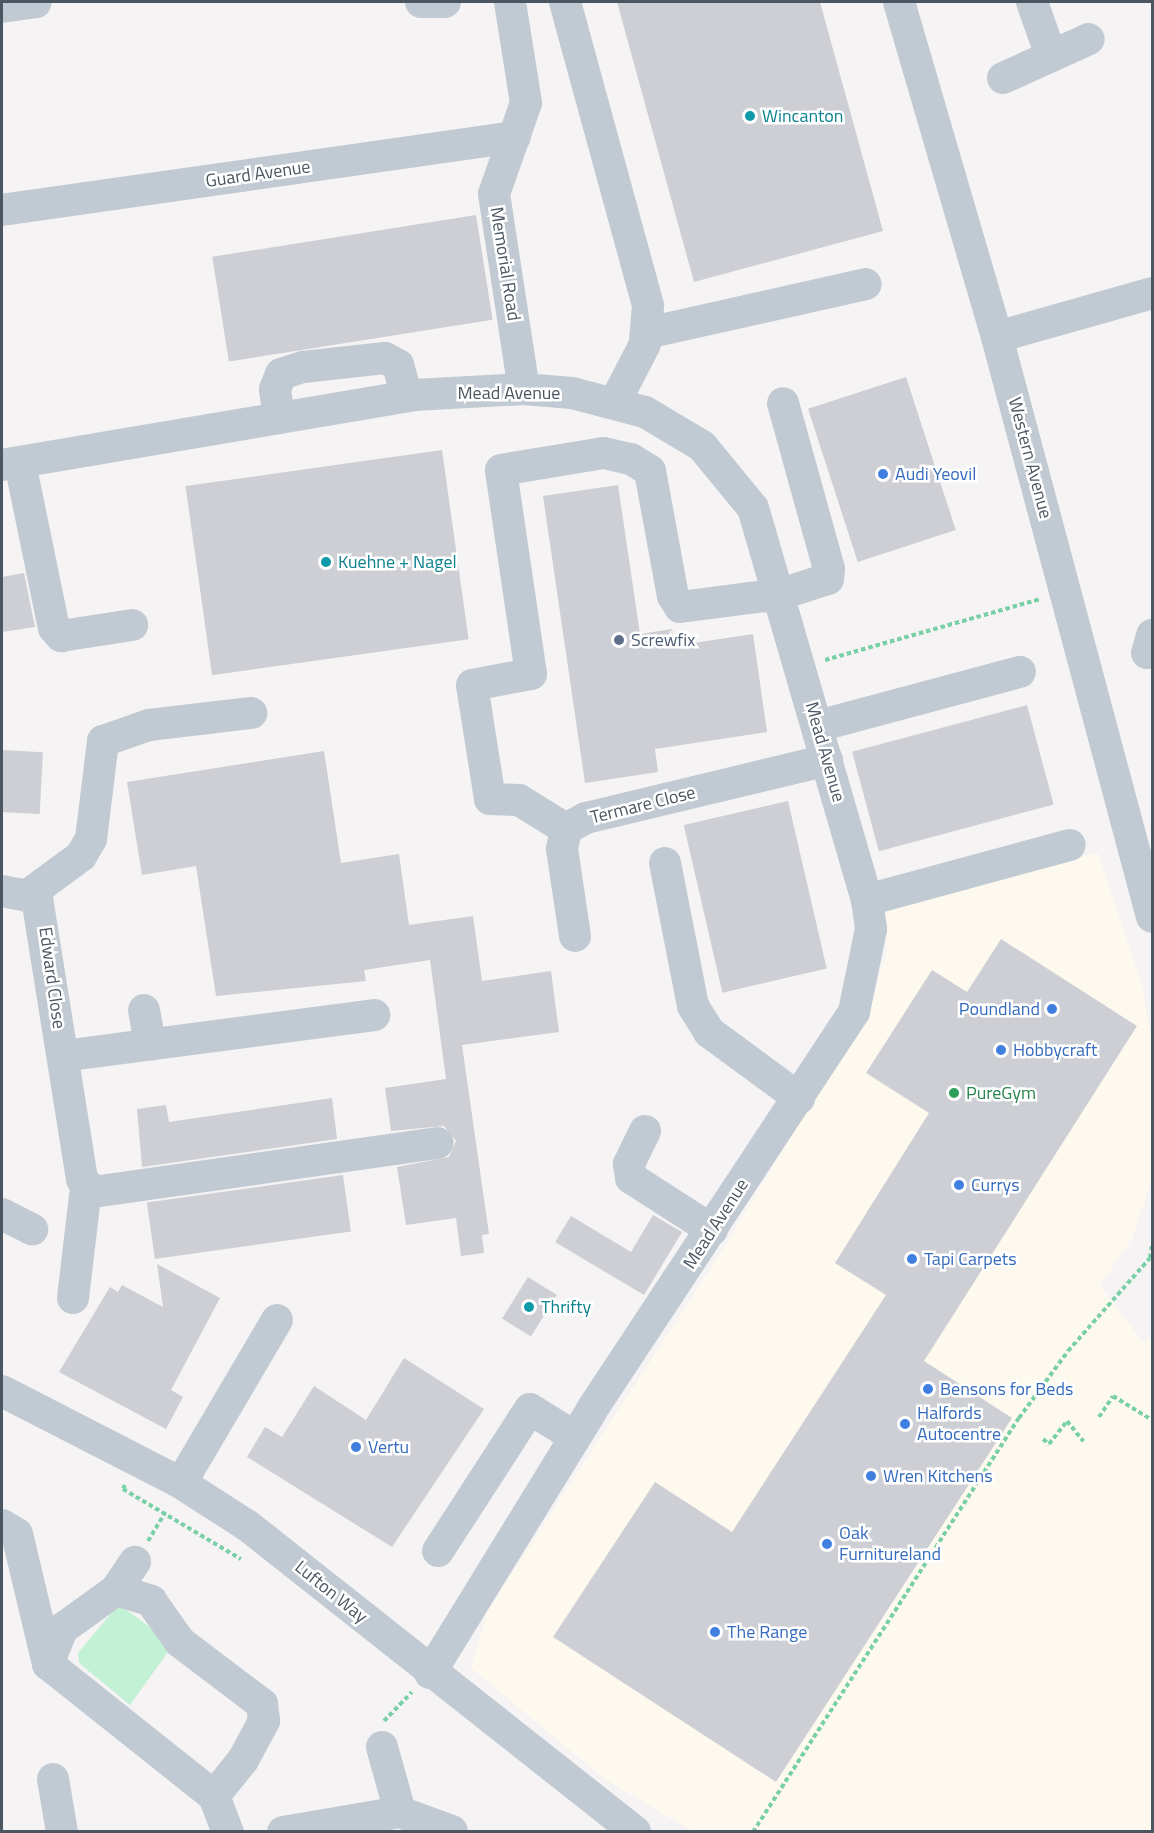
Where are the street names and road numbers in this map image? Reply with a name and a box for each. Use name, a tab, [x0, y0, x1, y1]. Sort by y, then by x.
street label: Guard Avenue	[204, 156, 312, 192]
street label: Memorial Road	[485, 206, 525, 322]
street label: Mead Avenue	[458, 382, 560, 404]
street label: Western Avenue	[1003, 395, 1057, 521]
street label: Mead Avenue	[800, 700, 850, 804]
street label: Termare Close	[588, 782, 698, 828]
street label: Edward Close	[34, 926, 70, 1030]
street label: Mead Avenue	[679, 1175, 753, 1273]
street label: Lufton Way	[290, 1556, 372, 1628]

